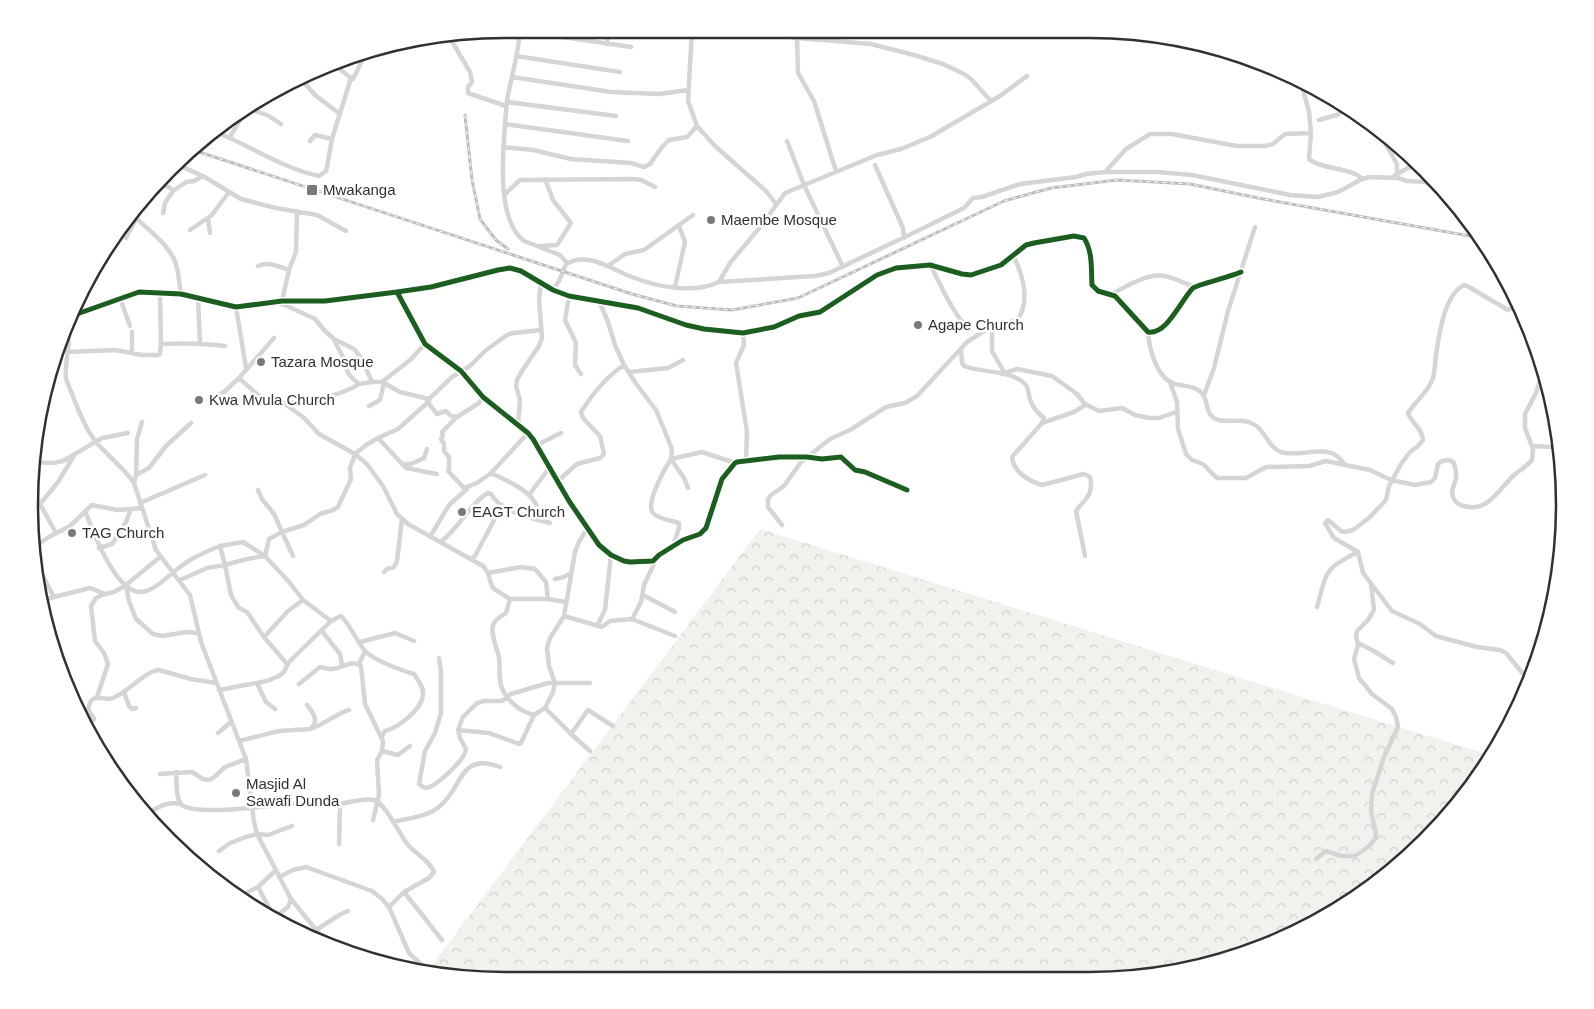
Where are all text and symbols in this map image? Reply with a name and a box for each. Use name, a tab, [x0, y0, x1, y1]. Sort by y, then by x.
place label: Mwakanga	[323, 181, 396, 198]
marker: Mwakanga	[305, 183, 319, 197]
place label: Maembe Mosque	[721, 211, 837, 228]
marker: Maembe Mosque	[705, 214, 717, 226]
place label: Agape Church	[928, 316, 1024, 333]
marker: Agape Church	[912, 319, 924, 331]
place label: Tazara Mosque	[271, 353, 374, 370]
marker: Tazara Mosque	[255, 356, 267, 368]
place label: Kwa Mvula Church	[209, 391, 335, 408]
marker: Kwa Mvula Church	[193, 394, 205, 406]
place label: EAGT Church	[472, 503, 565, 520]
marker: EAGT Church	[456, 506, 468, 518]
place label: TAG Church	[82, 524, 164, 541]
marker: TAG Church	[66, 527, 78, 539]
place label: Masjid Al Sawafi Dunda	[246, 775, 340, 809]
marker: Masjid Al Sawafi Dunda	[230, 787, 242, 799]

